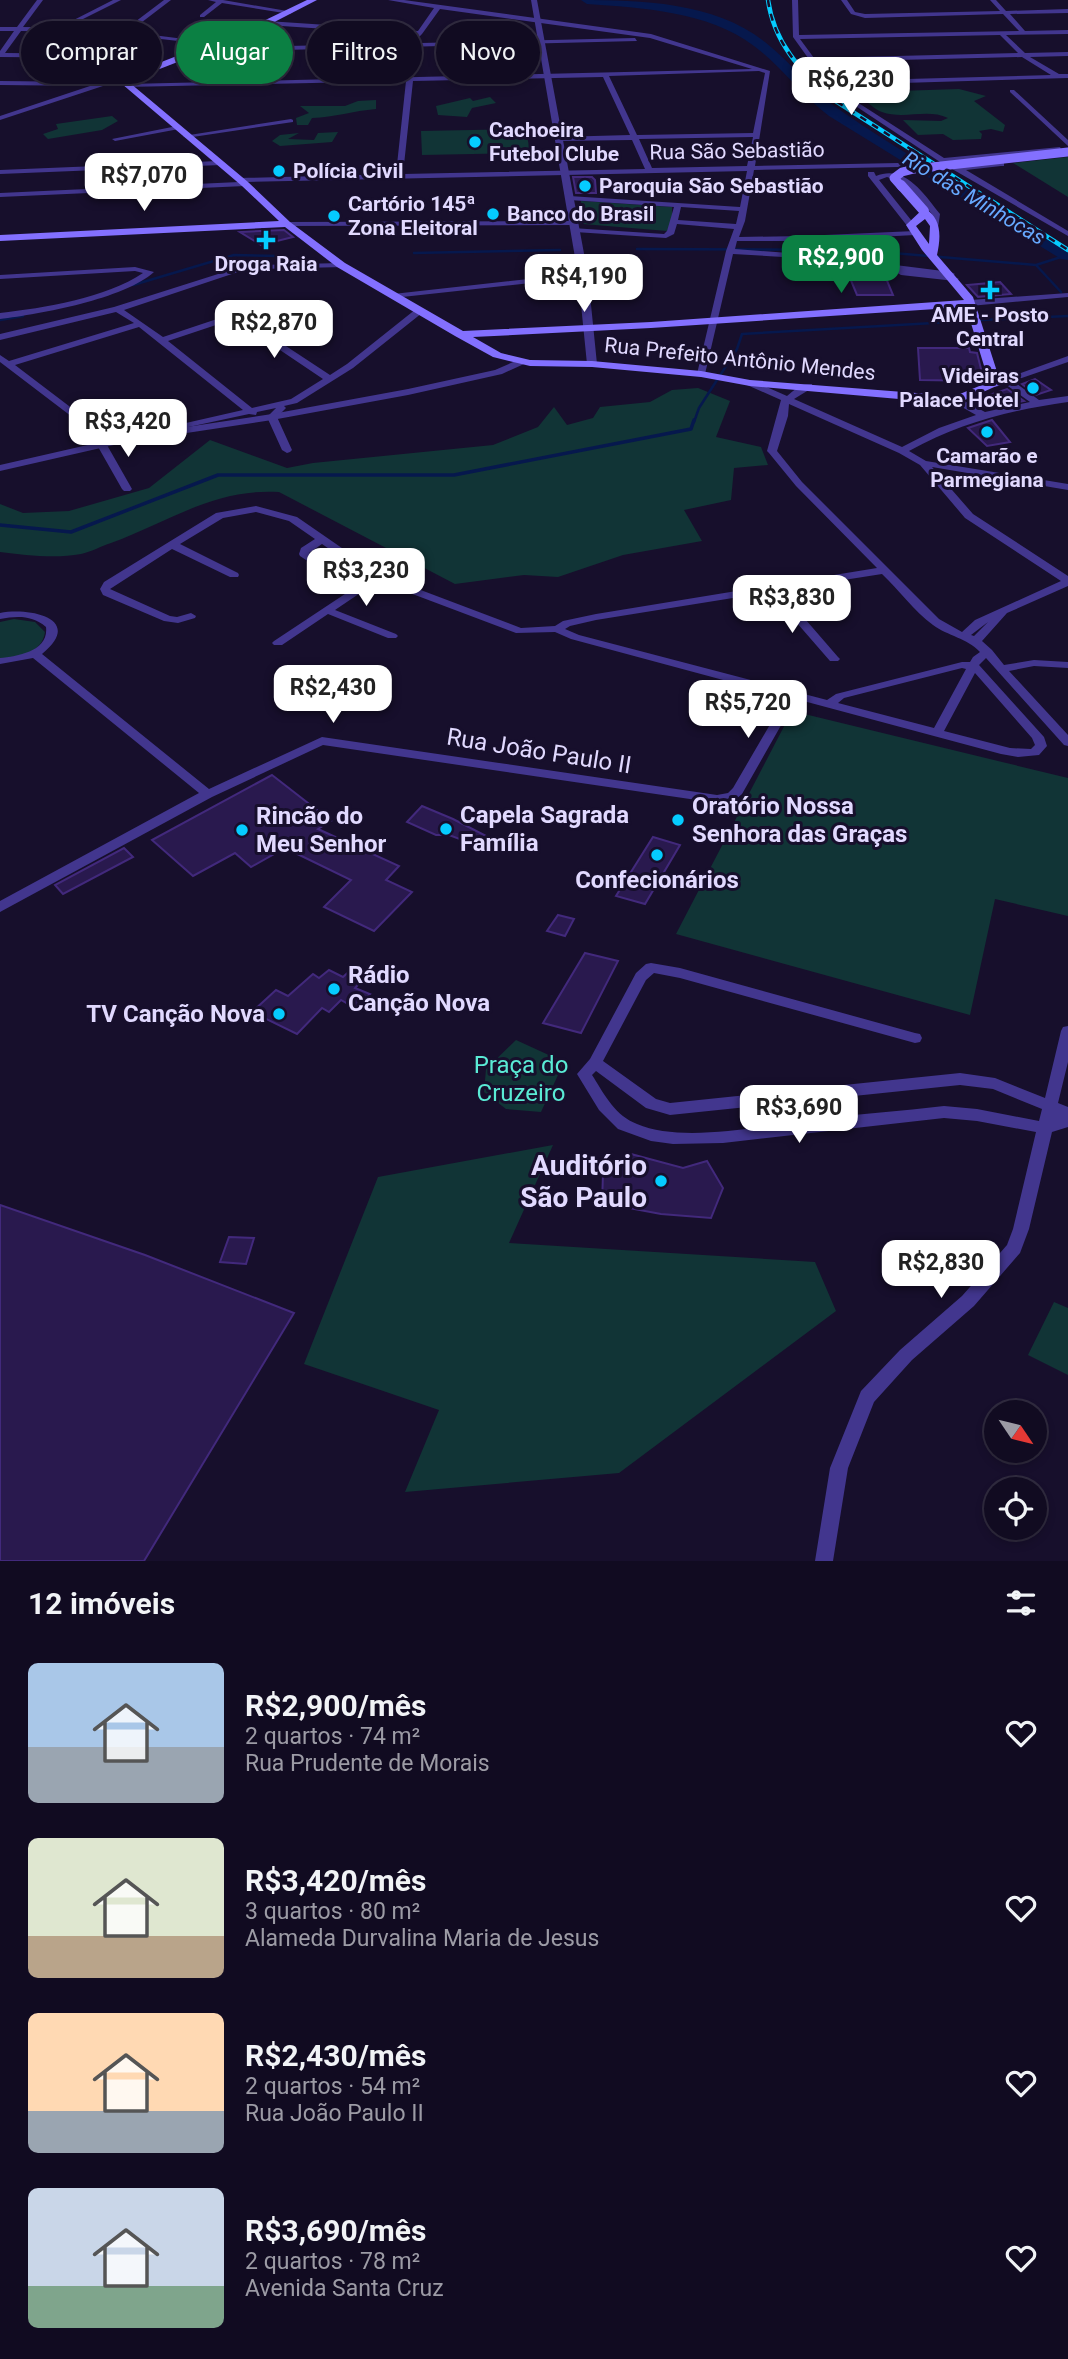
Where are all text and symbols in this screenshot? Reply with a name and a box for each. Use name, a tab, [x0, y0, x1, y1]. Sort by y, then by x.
chip: Comprar	[21, 21, 162, 84]
chip: Alugar	[176, 21, 293, 84]
chip: Filtros	[307, 21, 422, 84]
chip: Novo	[436, 21, 540, 84]
pin: R$6,230	[786, 58, 916, 117]
text: R$6,230	[808, 66, 894, 93]
place label: Cachoeira Futebol Clube	[489, 118, 619, 166]
marker: Cachoeira Futebol Clube	[467, 134, 483, 150]
street label: Rua São Sebastião	[649, 137, 825, 165]
water label: Rio das Minhocas	[899, 146, 1049, 250]
pin: R$7,070	[79, 154, 209, 213]
place label: Polícia Civil	[293, 159, 404, 183]
text: R$7,070	[101, 162, 187, 189]
marker: Polícia Civil	[271, 163, 287, 179]
place label: Paroquia São Sebastião	[599, 174, 824, 198]
marker: Paroquia São Sebastião	[577, 178, 593, 194]
place label: Cartório 145ª Zona Eleitoral	[348, 192, 478, 240]
place label: Banco do Brasil	[507, 202, 654, 226]
marker: Banco do Brasil	[485, 206, 501, 222]
marker: Cartório 145ª Zona Eleitoral	[326, 208, 342, 224]
marker: Droga Raia	[258, 232, 274, 248]
pin: R$2,900	[776, 236, 906, 295]
text: R$2,900	[798, 244, 884, 271]
place label: Droga Raia	[215, 252, 317, 276]
pin: R$4,190	[519, 254, 649, 314]
text: R$4,190	[541, 263, 627, 290]
marker: AME - Posto Central	[980, 280, 1000, 300]
pin: R$2,870	[209, 300, 339, 360]
place label: AME - Posto Central	[931, 303, 1049, 351]
text: R$2,870	[231, 309, 317, 336]
street label: Rua Prefeito Antônio Mendes	[603, 333, 877, 385]
place label: Videiras Palace Hotel	[899, 364, 1019, 412]
marker: Videiras Palace Hotel	[1025, 380, 1041, 396]
pin: R$3,420	[63, 400, 193, 459]
text: R$3,420	[85, 408, 171, 435]
marker: Camarão e Parmegiana	[979, 424, 995, 440]
place label: Camarão e Parmegiana	[930, 444, 1044, 492]
pin: R$3,230	[301, 548, 431, 608]
text: R$3,230	[323, 557, 409, 584]
pin: R$3,830	[727, 576, 857, 635]
text: R$3,830	[749, 584, 835, 611]
pin: R$2,430	[268, 666, 398, 725]
text: R$2,430	[290, 674, 376, 701]
pin: R$5,720	[683, 680, 813, 740]
text: R$5,720	[705, 689, 791, 716]
street label: Rua João Paulo II	[445, 723, 633, 779]
place label: Oratório Nossa Senhora das Graças	[692, 792, 907, 848]
place label: Capela Sagrada Família	[460, 801, 629, 857]
place label: Rincão do Meu Senhor	[256, 802, 387, 858]
marker: Oratório Nossa Senhora das Graças	[670, 812, 686, 828]
marker: Capela Sagrada Família	[438, 821, 454, 837]
marker: Rincão do Meu Senhor	[234, 822, 250, 838]
marker: Confecionários	[649, 847, 665, 863]
place label: Confecionários	[575, 866, 739, 894]
place label: Rádio Canção Nova	[348, 961, 490, 1017]
marker: Rádio Canção Nova	[326, 981, 342, 997]
place label: TV Canção Nova	[86, 1000, 265, 1028]
marker: TV Canção Nova	[271, 1006, 287, 1022]
park label: Praça do Cruzeiro	[474, 1051, 568, 1107]
pin: R$3,690	[734, 1086, 864, 1145]
text: R$3,690	[756, 1094, 842, 1121]
place label: Auditório São Paulo	[520, 1149, 647, 1214]
marker: Auditório São Paulo	[653, 1173, 669, 1189]
pin: R$2,830	[876, 1240, 1006, 1300]
text: R$2,830	[898, 1249, 984, 1276]
north arrow	[984, 1400, 1046, 1463]
map controls	[984, 1400, 1047, 1540]
button: locate	[984, 1477, 1047, 1540]
icon: filters	[1002, 1584, 1040, 1622]
text: 12 imóveis	[28, 1586, 175, 1621]
text: R$2,900/mês	[245, 1688, 426, 1723]
icon: home	[84, 1691, 168, 1775]
icon: heart	[1002, 1714, 1040, 1752]
text: 2 quartos · 74 m²	[245, 1723, 420, 1750]
text: Rua Prudente de Morais	[245, 1750, 490, 1777]
text: R$3,420/mês	[245, 1863, 426, 1898]
icon: home	[84, 1866, 168, 1950]
icon: heart	[1002, 1889, 1040, 1927]
text: 3 quartos · 80 m²	[245, 1898, 420, 1925]
text: Alameda Durvalina Maria de Jesus	[245, 1925, 599, 1952]
text: R$2,430/mês	[245, 2038, 426, 2073]
icon: home	[84, 2041, 168, 2125]
icon: heart	[1002, 2064, 1040, 2102]
text: 2 quartos · 54 m²	[245, 2073, 420, 2100]
text: Rua João Paulo II	[245, 2100, 424, 2127]
text: R$3,690/mês	[245, 2213, 426, 2248]
icon: home	[84, 2216, 168, 2300]
icon: heart	[1002, 2239, 1040, 2277]
text: 2 quartos · 78 m²	[245, 2248, 420, 2275]
text: Avenida Santa Cruz	[245, 2275, 444, 2302]

